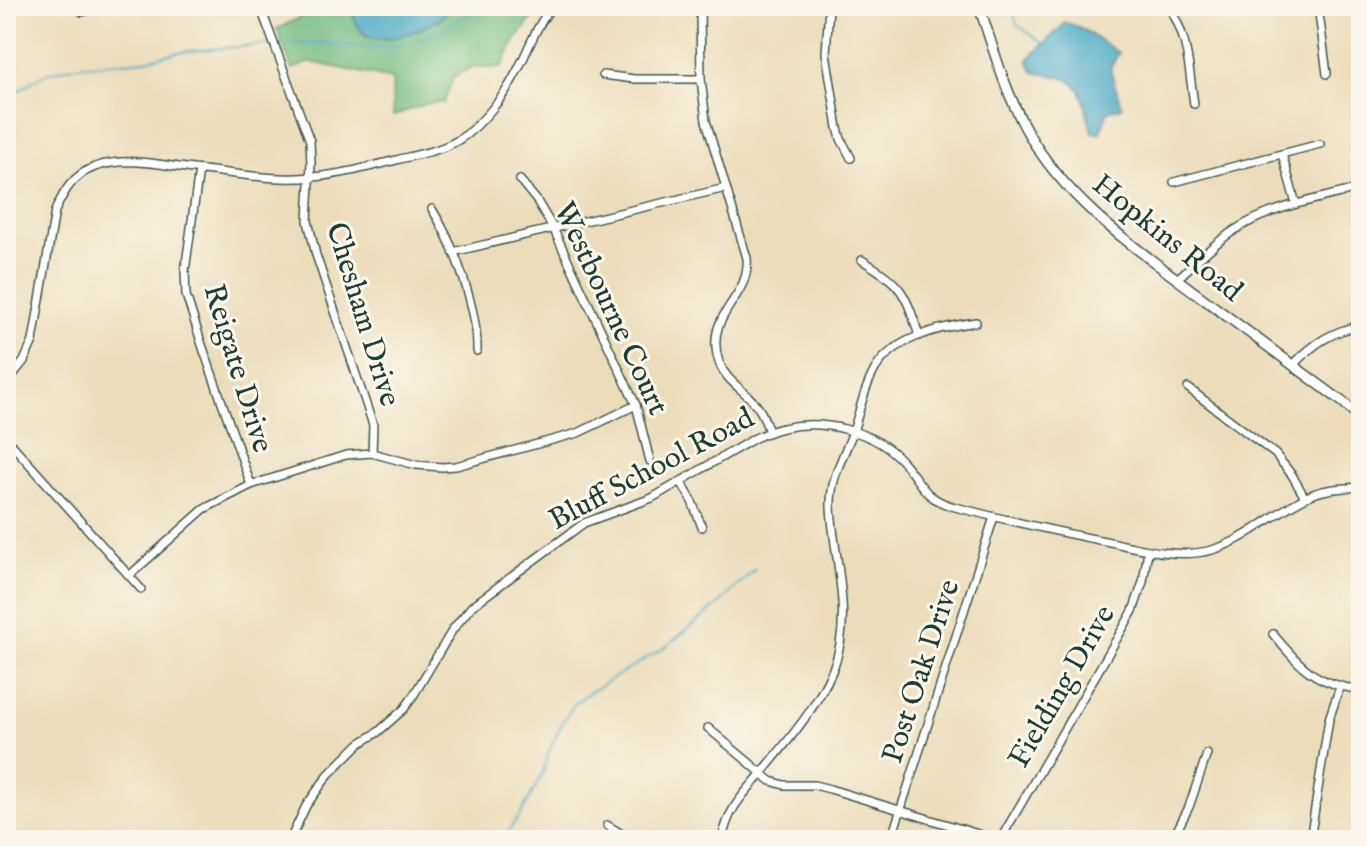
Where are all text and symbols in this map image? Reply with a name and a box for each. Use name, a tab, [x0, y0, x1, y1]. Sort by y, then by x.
street label: Hopkins Road	[1084, 166, 1250, 311]
street label: Westbourne Court	[544, 196, 676, 422]
street label: Chesham Drive	[316, 218, 408, 411]
street label: Reigate Drive	[193, 280, 281, 457]
street label: Bluff School Road	[543, 399, 762, 540]
street label: Post Oak Drive	[874, 575, 969, 768]
street label: Fielding Drive	[1001, 599, 1125, 775]

